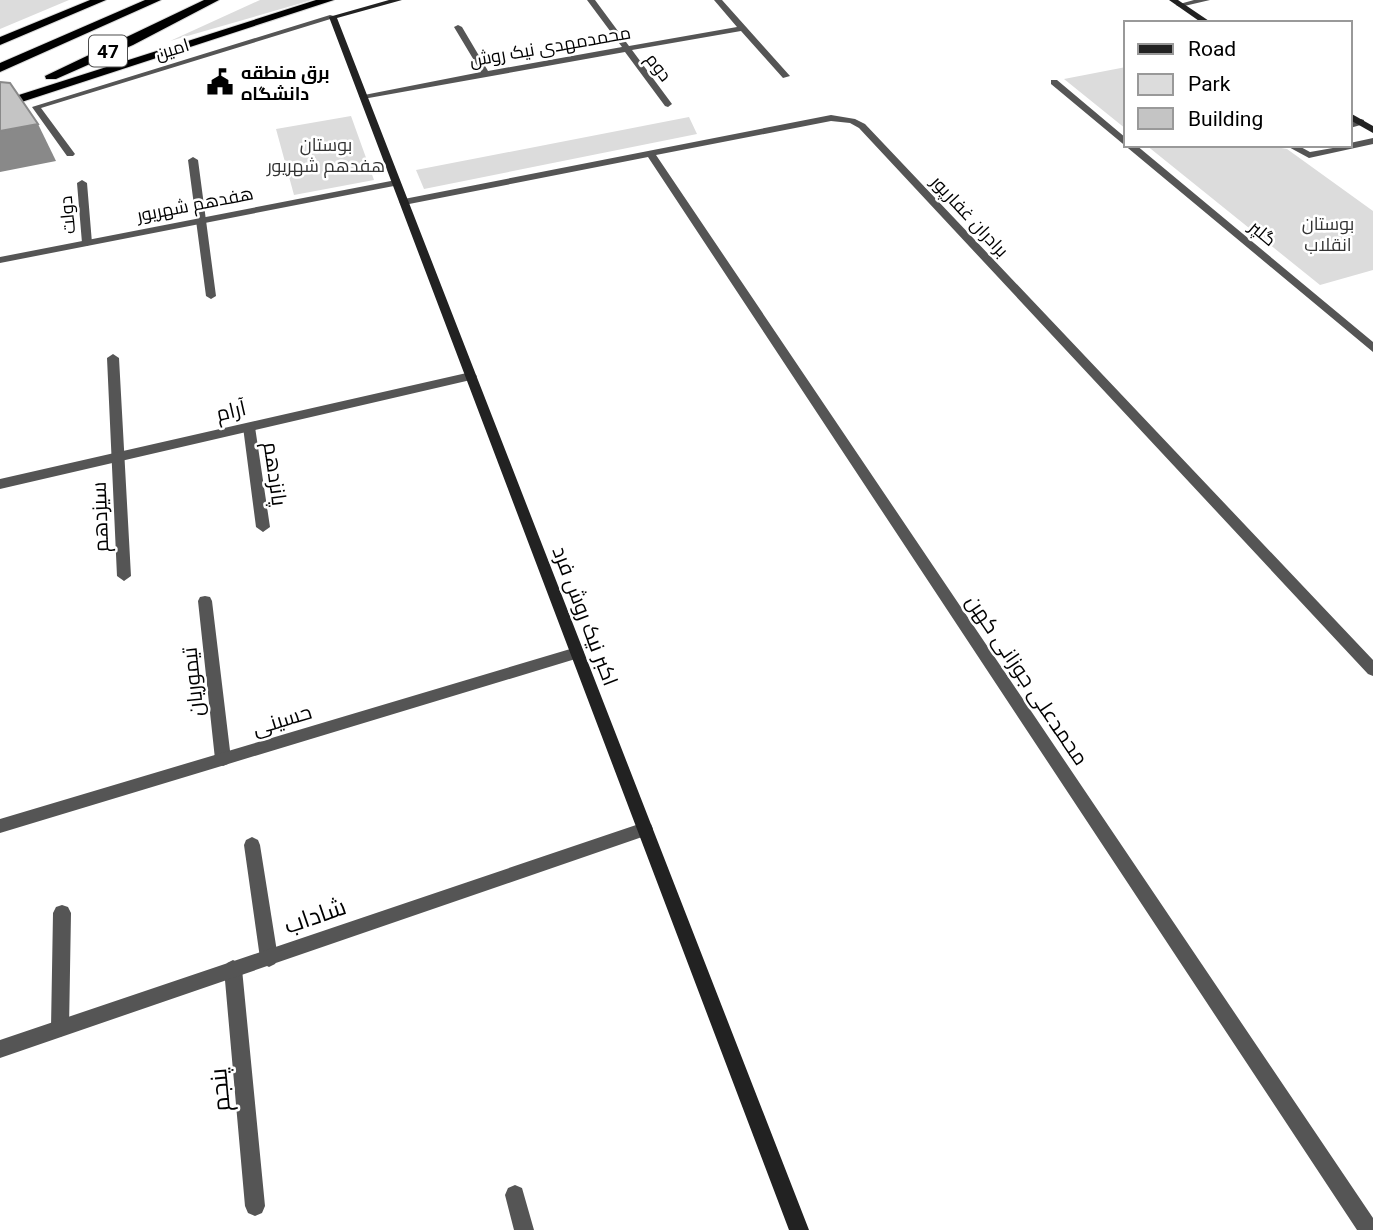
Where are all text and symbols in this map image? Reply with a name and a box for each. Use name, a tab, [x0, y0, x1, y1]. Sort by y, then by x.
street label: محمدمهدی نیک روش	[468, 21, 632, 72]
legend	[1124, 21, 1352, 147]
street label: امین	[153, 34, 192, 65]
road number: 47	[89, 36, 127, 66]
text: Road	[1188, 37, 1236, 61]
street label: دوم	[640, 49, 676, 86]
place label: برق منطقه دانشگاه	[241, 62, 330, 104]
public building icon: برق منطقه دانشگاه	[205, 67, 235, 97]
text: Park	[1188, 72, 1231, 96]
text: Building	[1188, 107, 1263, 131]
park label: بوستان هفدهم شهریور	[266, 134, 385, 178]
street label: برادران غفارپور	[925, 170, 1013, 262]
street label: هفدهم شهریور	[134, 182, 255, 228]
street label: دولت	[55, 195, 80, 235]
park label: بوستان انقلاب	[1302, 213, 1354, 255]
street label: گلپر	[1243, 215, 1281, 252]
street label: آرام	[214, 396, 249, 428]
street label: پانزدهم	[257, 440, 291, 508]
street label: سیزدهم	[87, 481, 115, 553]
street label: اکبر نیک روش فرد	[546, 543, 623, 689]
street label: محمدعلی جوزانی کهن	[960, 590, 1093, 770]
street label: تیموریان	[177, 646, 210, 718]
street label: حسینی	[249, 700, 315, 741]
street label: شاداب	[280, 892, 350, 940]
street label: پنجم	[204, 1066, 238, 1113]

